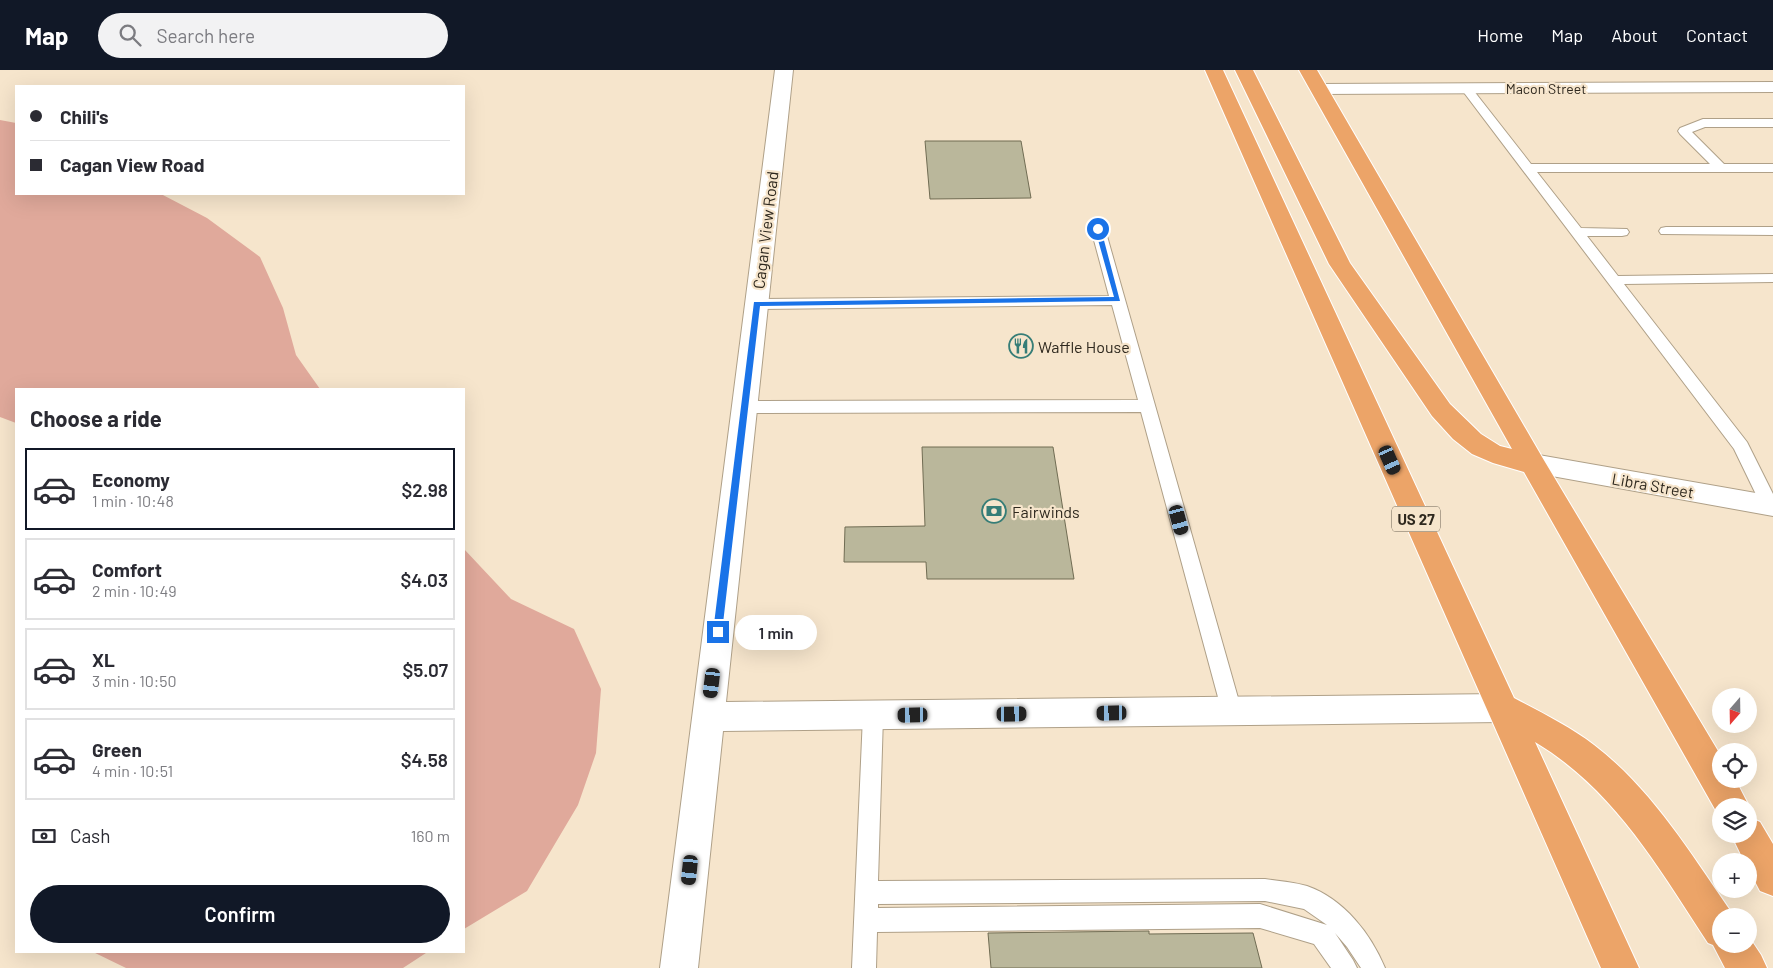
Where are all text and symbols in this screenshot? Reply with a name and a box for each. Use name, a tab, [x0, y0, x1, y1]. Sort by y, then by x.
search box	[98, 13, 448, 58]
text: Map	[25, 21, 68, 50]
icon: search	[116, 21, 144, 49]
text: Search here	[156, 24, 255, 47]
text: Home	[1477, 24, 1523, 46]
text: Map	[1551, 24, 1583, 46]
text: About	[1611, 24, 1658, 46]
text: Contact	[1686, 24, 1748, 46]
street label: Macon Street	[1506, 80, 1586, 97]
text: Chili's	[60, 105, 109, 128]
text: Cagan View Road	[60, 153, 204, 176]
street label: Cagan View Road	[748, 170, 782, 290]
route start	[1087, 218, 1109, 240]
restaurant icon: Waffle House	[1008, 333, 1034, 359]
place label: Waffle House	[1038, 337, 1130, 356]
text: Choose a ride	[30, 405, 162, 431]
car	[1377, 443, 1402, 477]
icon: car	[32, 467, 77, 512]
text: Economy	[92, 468, 170, 491]
street label: Libra Street	[1611, 468, 1695, 502]
text: $2.98	[401, 478, 448, 501]
text: 1 min · 10:48	[92, 491, 174, 510]
bank icon: Fairwinds	[981, 498, 1007, 524]
place label: Fairwinds	[1012, 502, 1080, 521]
car	[1167, 504, 1190, 536]
road number: US 27	[1392, 506, 1440, 532]
icon: car	[32, 557, 77, 602]
text: Comfort	[92, 558, 162, 581]
text: $4.03	[401, 568, 448, 591]
text: 2 min · 10:49	[92, 581, 177, 600]
callout: 1 min	[736, 614, 818, 650]
route end	[707, 621, 729, 643]
text: 1 min	[759, 623, 793, 642]
icon: car	[32, 647, 77, 692]
text: XL	[92, 648, 115, 671]
text: $5.07	[402, 658, 448, 681]
car	[702, 667, 721, 699]
text: 3 min · 10:50	[92, 671, 176, 690]
north arrow	[1712, 688, 1758, 732]
map controls	[1712, 688, 1757, 953]
car	[1096, 705, 1127, 721]
car	[996, 706, 1027, 722]
car	[897, 707, 928, 723]
icon: car	[32, 737, 77, 782]
text: Green	[92, 738, 142, 761]
button: locate	[1712, 743, 1757, 788]
text: $4.58	[401, 748, 448, 771]
text: 4 min · 10:51	[92, 761, 173, 780]
button: layers	[1712, 798, 1757, 843]
icon: cash	[30, 822, 58, 850]
text: Cash	[70, 824, 111, 847]
text: 160 m	[411, 826, 450, 845]
button: +	[1712, 853, 1757, 898]
car	[680, 854, 699, 886]
button: Confirm	[30, 885, 450, 943]
button: −	[1712, 908, 1757, 953]

